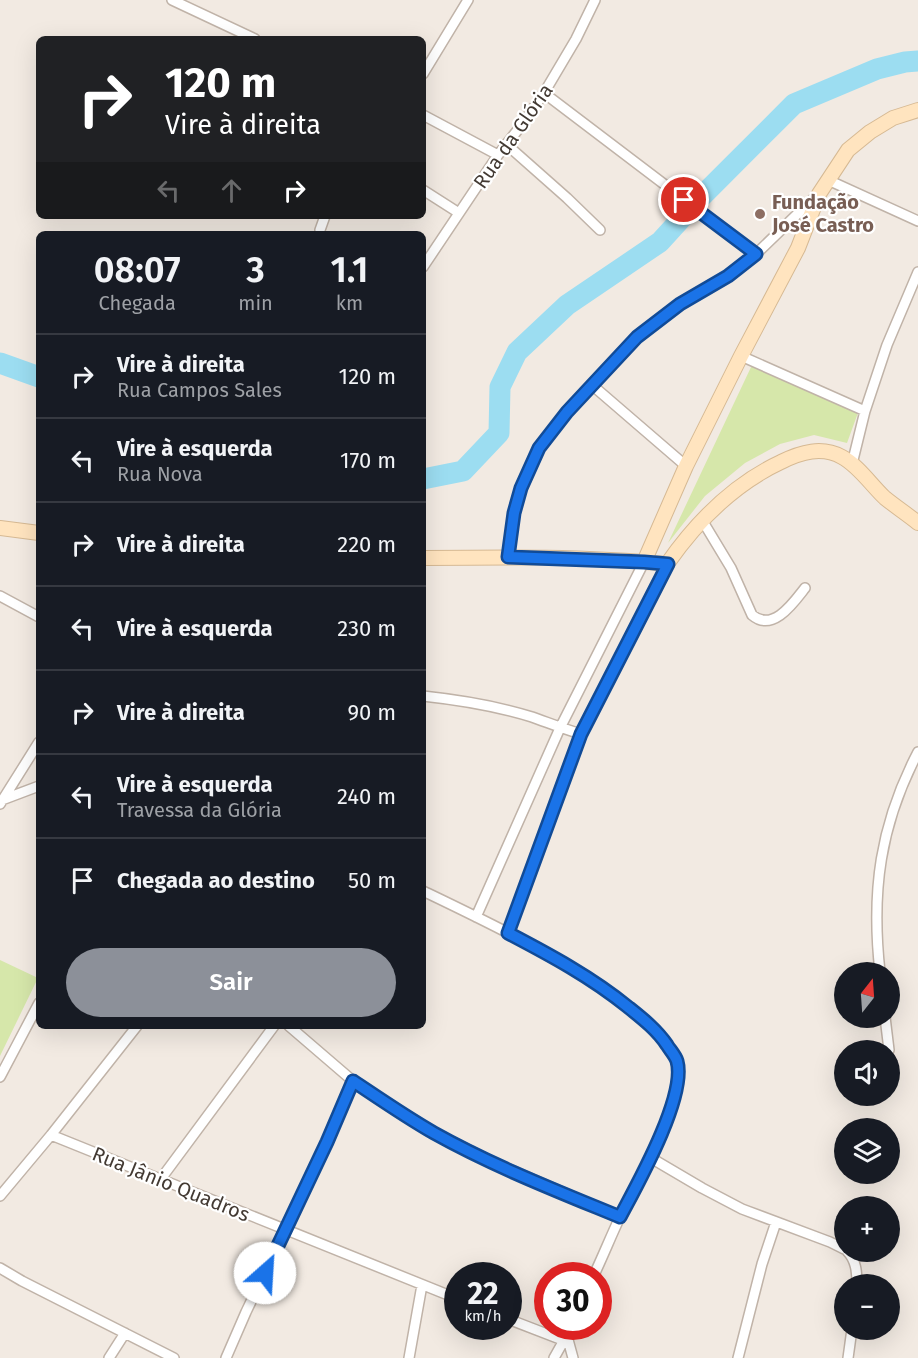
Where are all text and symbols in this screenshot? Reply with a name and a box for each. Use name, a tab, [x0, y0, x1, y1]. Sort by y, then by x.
text: 120 m	[165, 58, 276, 108]
icon: right	[66, 60, 144, 138]
street label: Rua da Glória	[468, 79, 558, 193]
text: Vire à direita	[165, 109, 321, 141]
icon: left	[152, 174, 185, 207]
icon: ahead	[215, 174, 248, 207]
icon: right	[278, 174, 311, 207]
pin	[658, 174, 709, 225]
icon: arrive	[667, 183, 700, 216]
place label: Fundação José Castro	[771, 190, 874, 237]
marker: Fundação José Castro	[753, 207, 767, 221]
text: 08:07	[94, 248, 181, 292]
text: 3	[246, 248, 265, 292]
text: 1.1	[330, 248, 368, 292]
text: Chegada	[98, 291, 176, 315]
text: min	[238, 291, 273, 315]
text: km	[336, 291, 363, 315]
text: Vire à direita	[117, 351, 245, 378]
icon: right	[66, 360, 99, 393]
text: 120 m	[339, 363, 396, 390]
text: Rua Campos Sales	[117, 378, 282, 402]
text: Vire à esquerda	[117, 435, 273, 462]
icon: left	[66, 444, 99, 477]
text: 170 m	[340, 447, 396, 474]
text: Rua Nova	[117, 462, 203, 486]
icon: right	[66, 528, 99, 561]
text: Vire à direita	[117, 531, 245, 558]
text: 220 m	[337, 531, 396, 558]
icon: left	[66, 612, 99, 645]
text: Vire à esquerda	[117, 615, 273, 642]
text: 230 m	[337, 615, 396, 642]
icon: right	[66, 696, 99, 729]
text: Vire à direita	[117, 699, 245, 726]
text: 90 m	[347, 699, 396, 726]
text: Vire à esquerda	[117, 771, 273, 798]
icon: left	[66, 780, 99, 813]
text: 240 m	[337, 783, 396, 810]
text: Travessa da Glória	[117, 798, 282, 822]
icon: arrive	[66, 864, 99, 897]
text: Chegada ao destino	[117, 867, 315, 894]
text: 50 m	[348, 867, 396, 894]
button: Sair	[66, 948, 396, 1017]
north arrow	[834, 962, 900, 1028]
map controls	[834, 962, 900, 1340]
button: sound	[834, 1040, 900, 1106]
button: layers	[834, 1118, 900, 1184]
street label: Rua Jânio Quadros	[89, 1141, 253, 1227]
button: +	[834, 1196, 900, 1262]
position arrow	[233, 1241, 297, 1305]
speed limit sign: 30	[534, 1262, 612, 1340]
button: −	[834, 1274, 900, 1340]
text: 22	[467, 1276, 499, 1312]
text: km/h	[464, 1307, 502, 1325]

